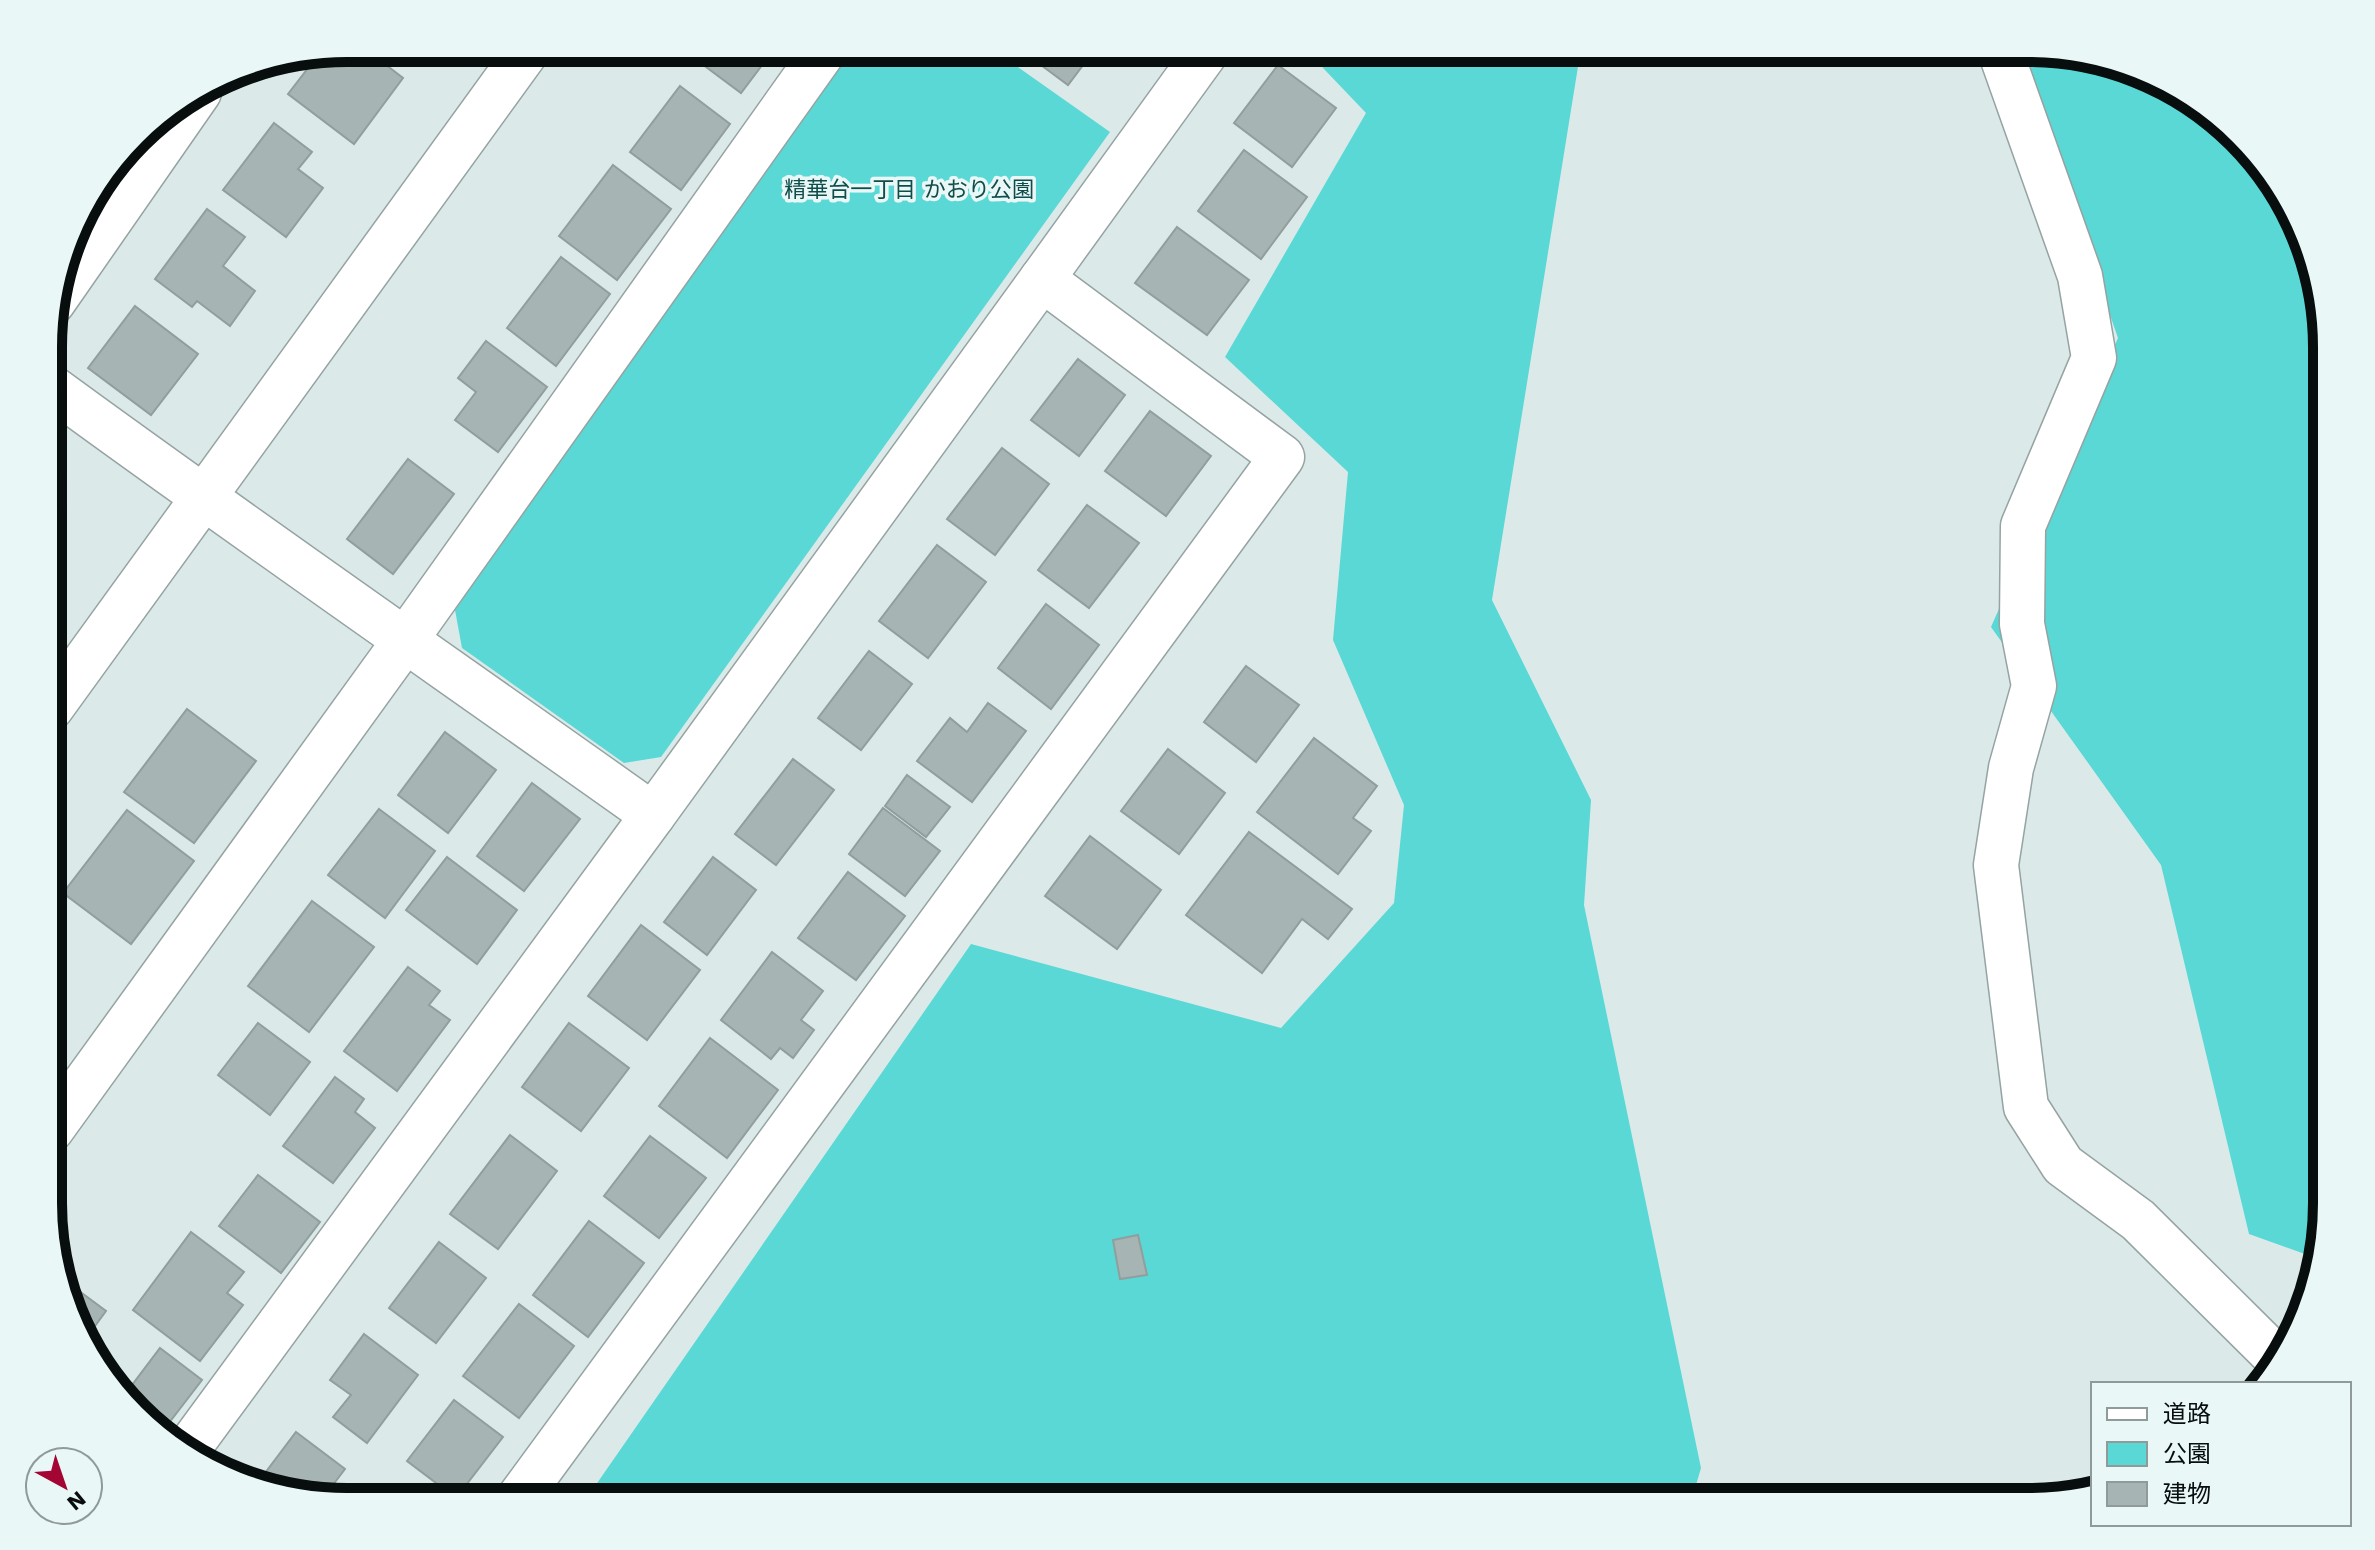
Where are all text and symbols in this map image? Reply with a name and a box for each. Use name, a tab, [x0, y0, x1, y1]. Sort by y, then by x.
park label: 精華台一丁目 かおり公園	[784, 177, 1034, 202]
legend	[2091, 1382, 2351, 1526]
text: 道路	[2163, 1400, 2211, 1428]
text: 公園	[2163, 1440, 2211, 1468]
north arrow	[24, 1446, 104, 1526]
text: 建物	[2163, 1480, 2211, 1508]
text: N	[62, 1486, 91, 1516]

